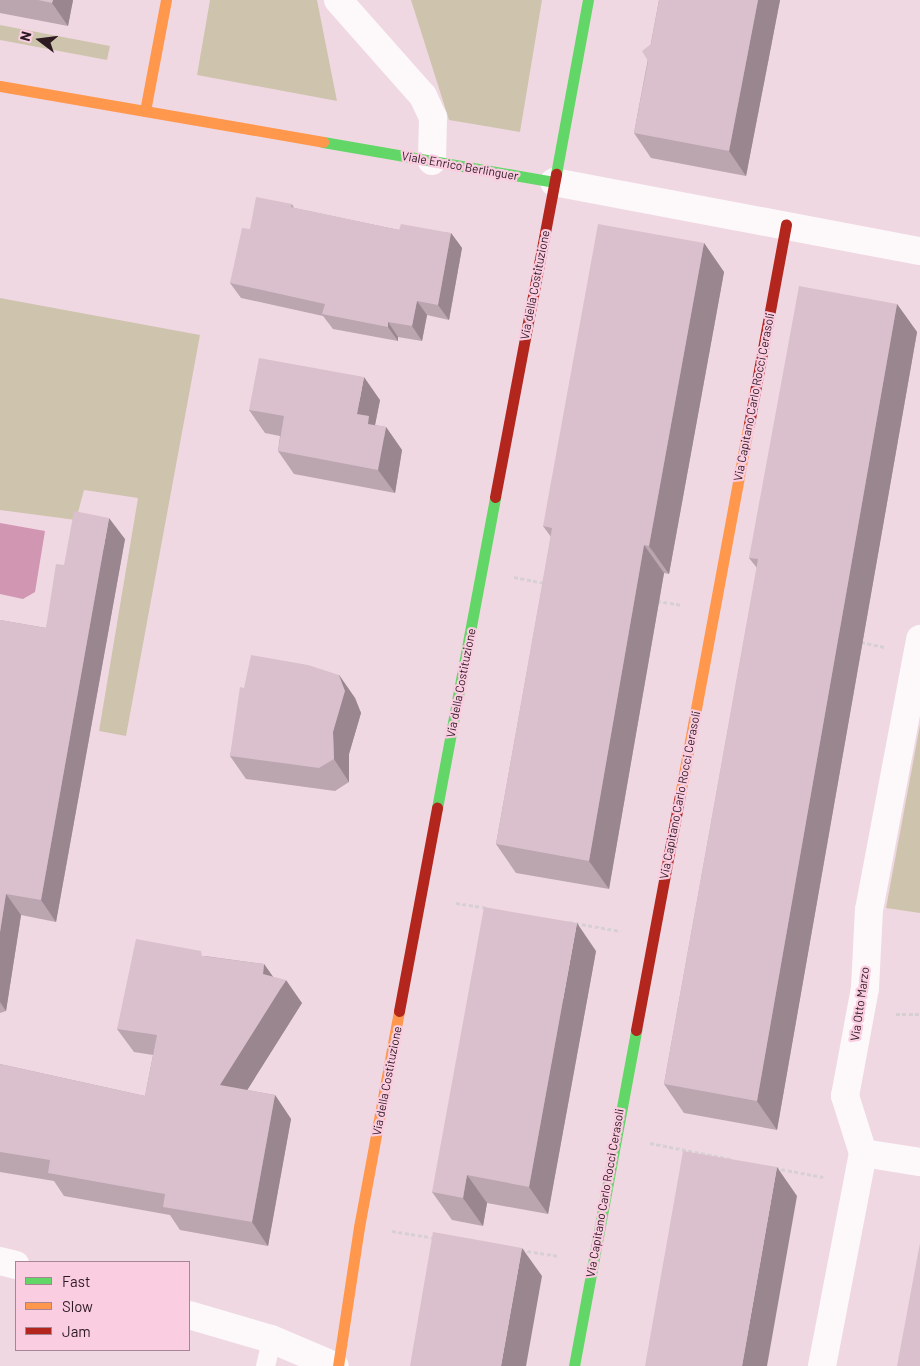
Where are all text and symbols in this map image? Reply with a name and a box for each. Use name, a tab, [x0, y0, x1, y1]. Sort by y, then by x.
north arrow	[15, 15, 65, 65]
text: N	[16, 29, 34, 43]
street label: Viale Enrico Berlinguer	[400, 149, 520, 183]
street label: Via della Costituzione	[517, 229, 553, 341]
street label: Via Capitano Carlo Rocci Cerasoli	[731, 312, 777, 482]
street label: Via della Costituzione	[443, 627, 479, 739]
street label: Via Capitano Carlo Rocci Cerasoli	[657, 710, 703, 880]
street label: Via Otto Marzo	[848, 966, 872, 1042]
street label: Via della Costituzione	[369, 1025, 405, 1137]
street label: Via Capitano Carlo Rocci Cerasoli	[583, 1108, 627, 1278]
legend	[15, 1261, 190, 1351]
text: Fast	[62, 1272, 90, 1290]
text: Slow	[62, 1297, 93, 1315]
text: Jam	[62, 1322, 91, 1340]

